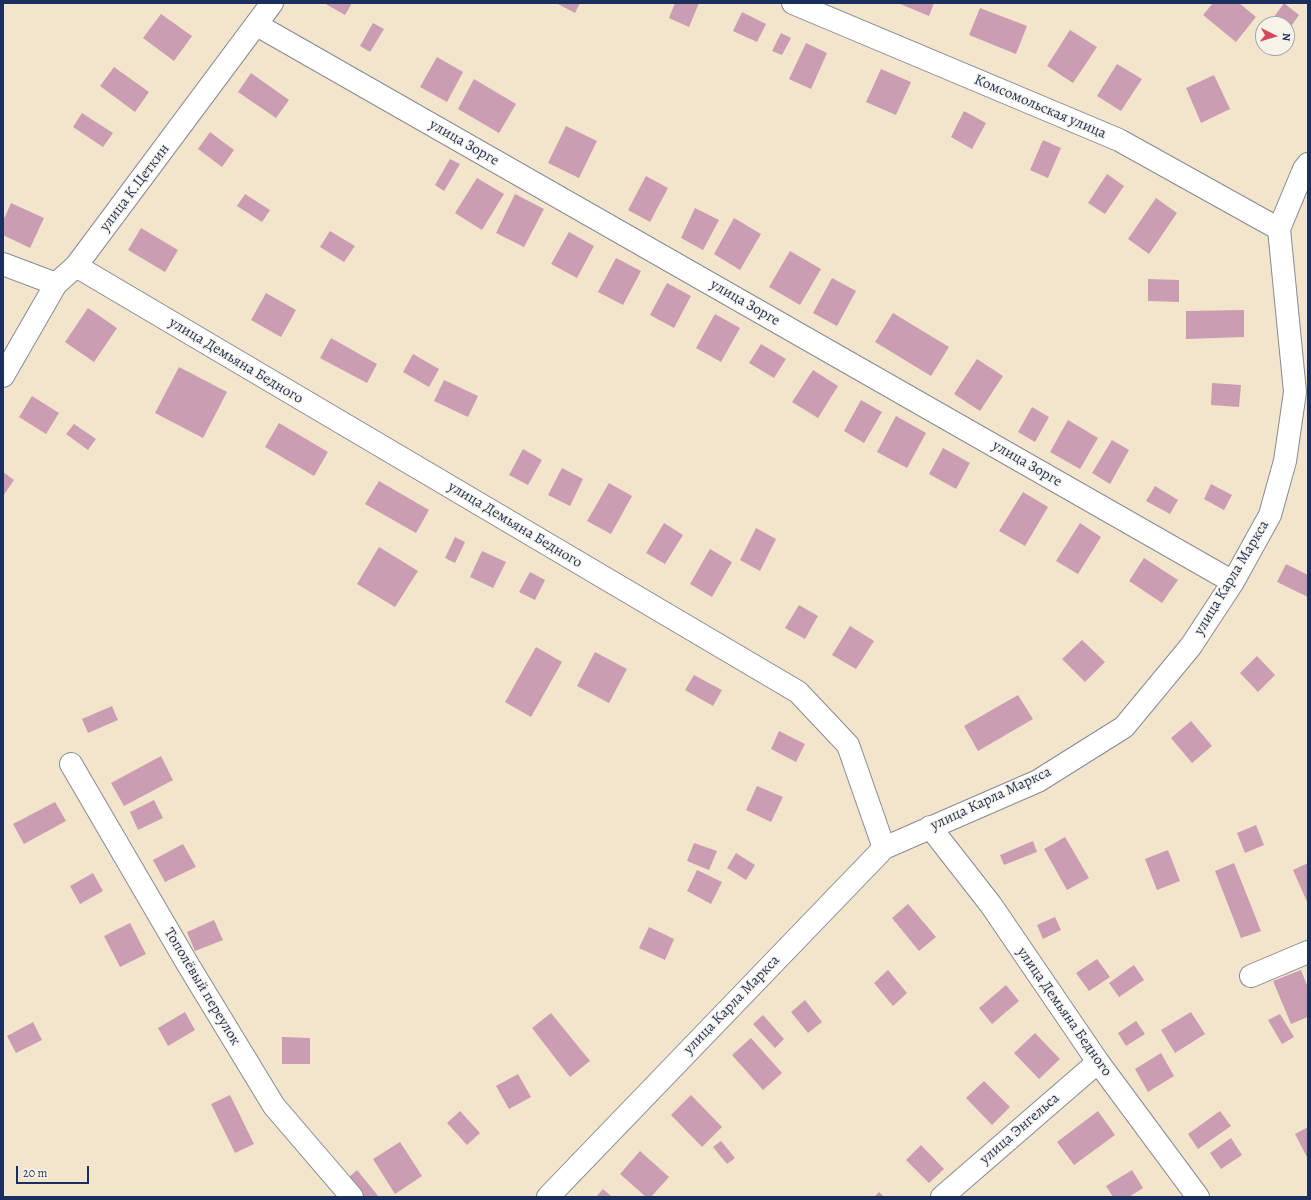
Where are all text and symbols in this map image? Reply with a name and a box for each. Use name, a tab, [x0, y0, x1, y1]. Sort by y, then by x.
north arrow	[1255, 16, 1295, 56]
text: N	[1279, 32, 1294, 42]
street label: Комсомольская улица	[971, 71, 1109, 143]
street label: улица Зорге	[426, 116, 502, 170]
street label: улица К.Цеткин	[96, 141, 174, 235]
street label: улица Зорге	[707, 276, 783, 330]
street label: улица Демьяна Бедного	[166, 314, 306, 408]
street label: улица Зорге	[989, 437, 1065, 491]
street label: улица Демьяна Бедного	[445, 478, 585, 572]
street label: улица Карла Маркса	[1191, 517, 1273, 639]
street label: улица Карла Маркса	[928, 763, 1054, 835]
street label: Тополёвый переулок	[160, 925, 244, 1049]
street label: улица Демьяна Бедного	[1013, 944, 1115, 1080]
street label: улица Карла Маркса	[680, 952, 784, 1058]
street label: улица Энгельса	[977, 1090, 1063, 1168]
scale bar	[18, 1158, 91, 1184]
text: 20 m	[23, 1165, 47, 1181]

